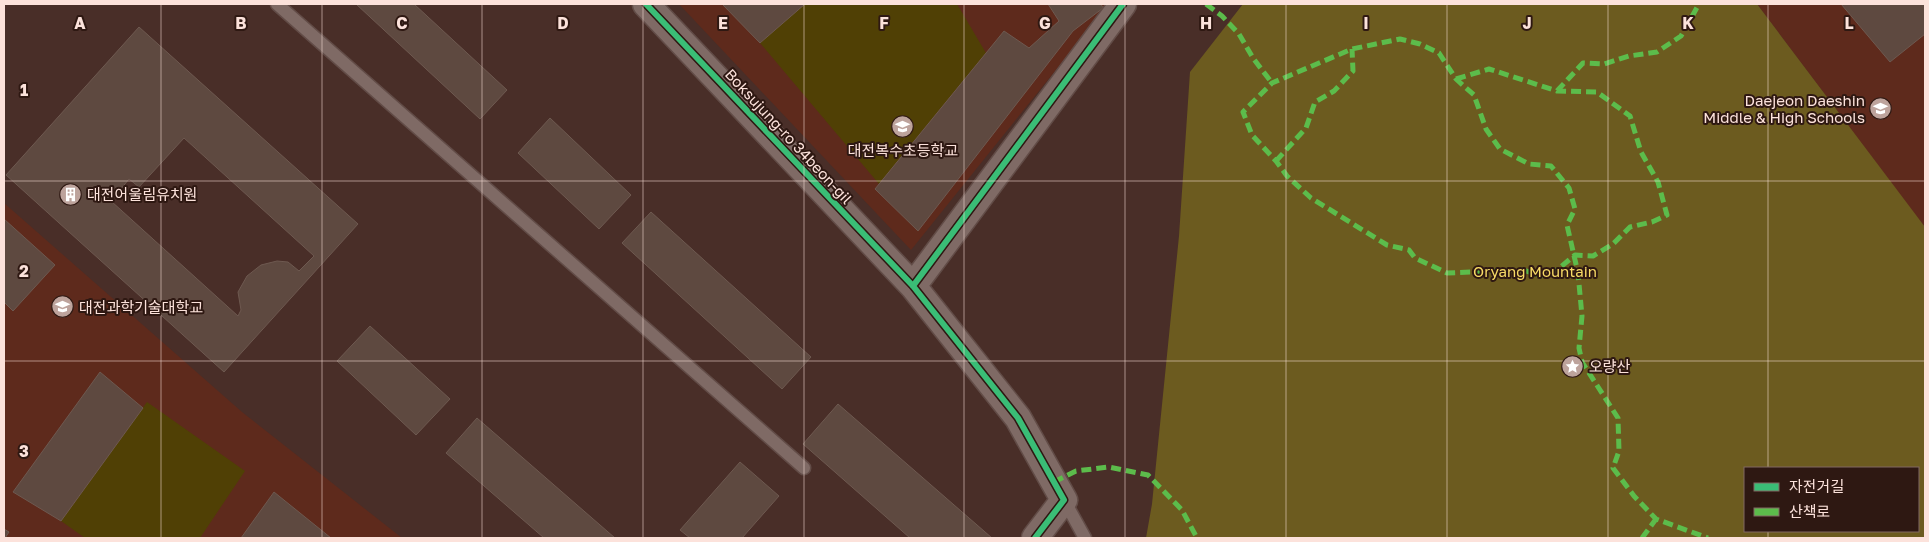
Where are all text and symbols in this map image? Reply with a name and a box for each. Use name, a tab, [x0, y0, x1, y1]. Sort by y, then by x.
text: A	[74, 13, 86, 33]
text: B	[235, 13, 247, 33]
text: C	[396, 13, 408, 33]
text: D	[557, 13, 569, 33]
text: E	[718, 13, 728, 33]
text: F	[879, 13, 889, 33]
text: G	[1039, 13, 1051, 33]
text: H	[1200, 13, 1212, 33]
text: I	[1363, 13, 1369, 33]
text: J	[1522, 13, 1532, 33]
text: K	[1682, 13, 1694, 33]
text: L	[1844, 13, 1854, 33]
street label: Boksujung-ro 34beon-gil	[722, 65, 856, 207]
text: 1	[20, 80, 28, 100]
place label: Daejeon Daeshin Middle & High Schools	[1703, 91, 1865, 126]
school or university icon: Daejeon Daeshin Middle & High Schools	[1869, 97, 1893, 121]
school or university icon: 대전복수초등학교	[891, 115, 915, 139]
place label: 대전복수초등학교	[848, 141, 958, 159]
building icon: 대전어울림유치원	[59, 182, 83, 206]
place label: 대전어울림유치원	[87, 185, 197, 203]
text: 2	[19, 261, 29, 281]
park label: Oryang Mountain	[1473, 262, 1597, 280]
school or university icon: 대전과학기술대학교	[51, 295, 75, 319]
place label: 대전과학기술대학교	[79, 298, 203, 316]
place icon: 오량산	[1561, 354, 1585, 378]
place label: 오량산	[1589, 357, 1631, 375]
text: 3	[19, 441, 29, 461]
legend	[1744, 467, 1919, 532]
text: 자전거길	[1789, 477, 1844, 495]
text: 산책로	[1789, 502, 1830, 520]

